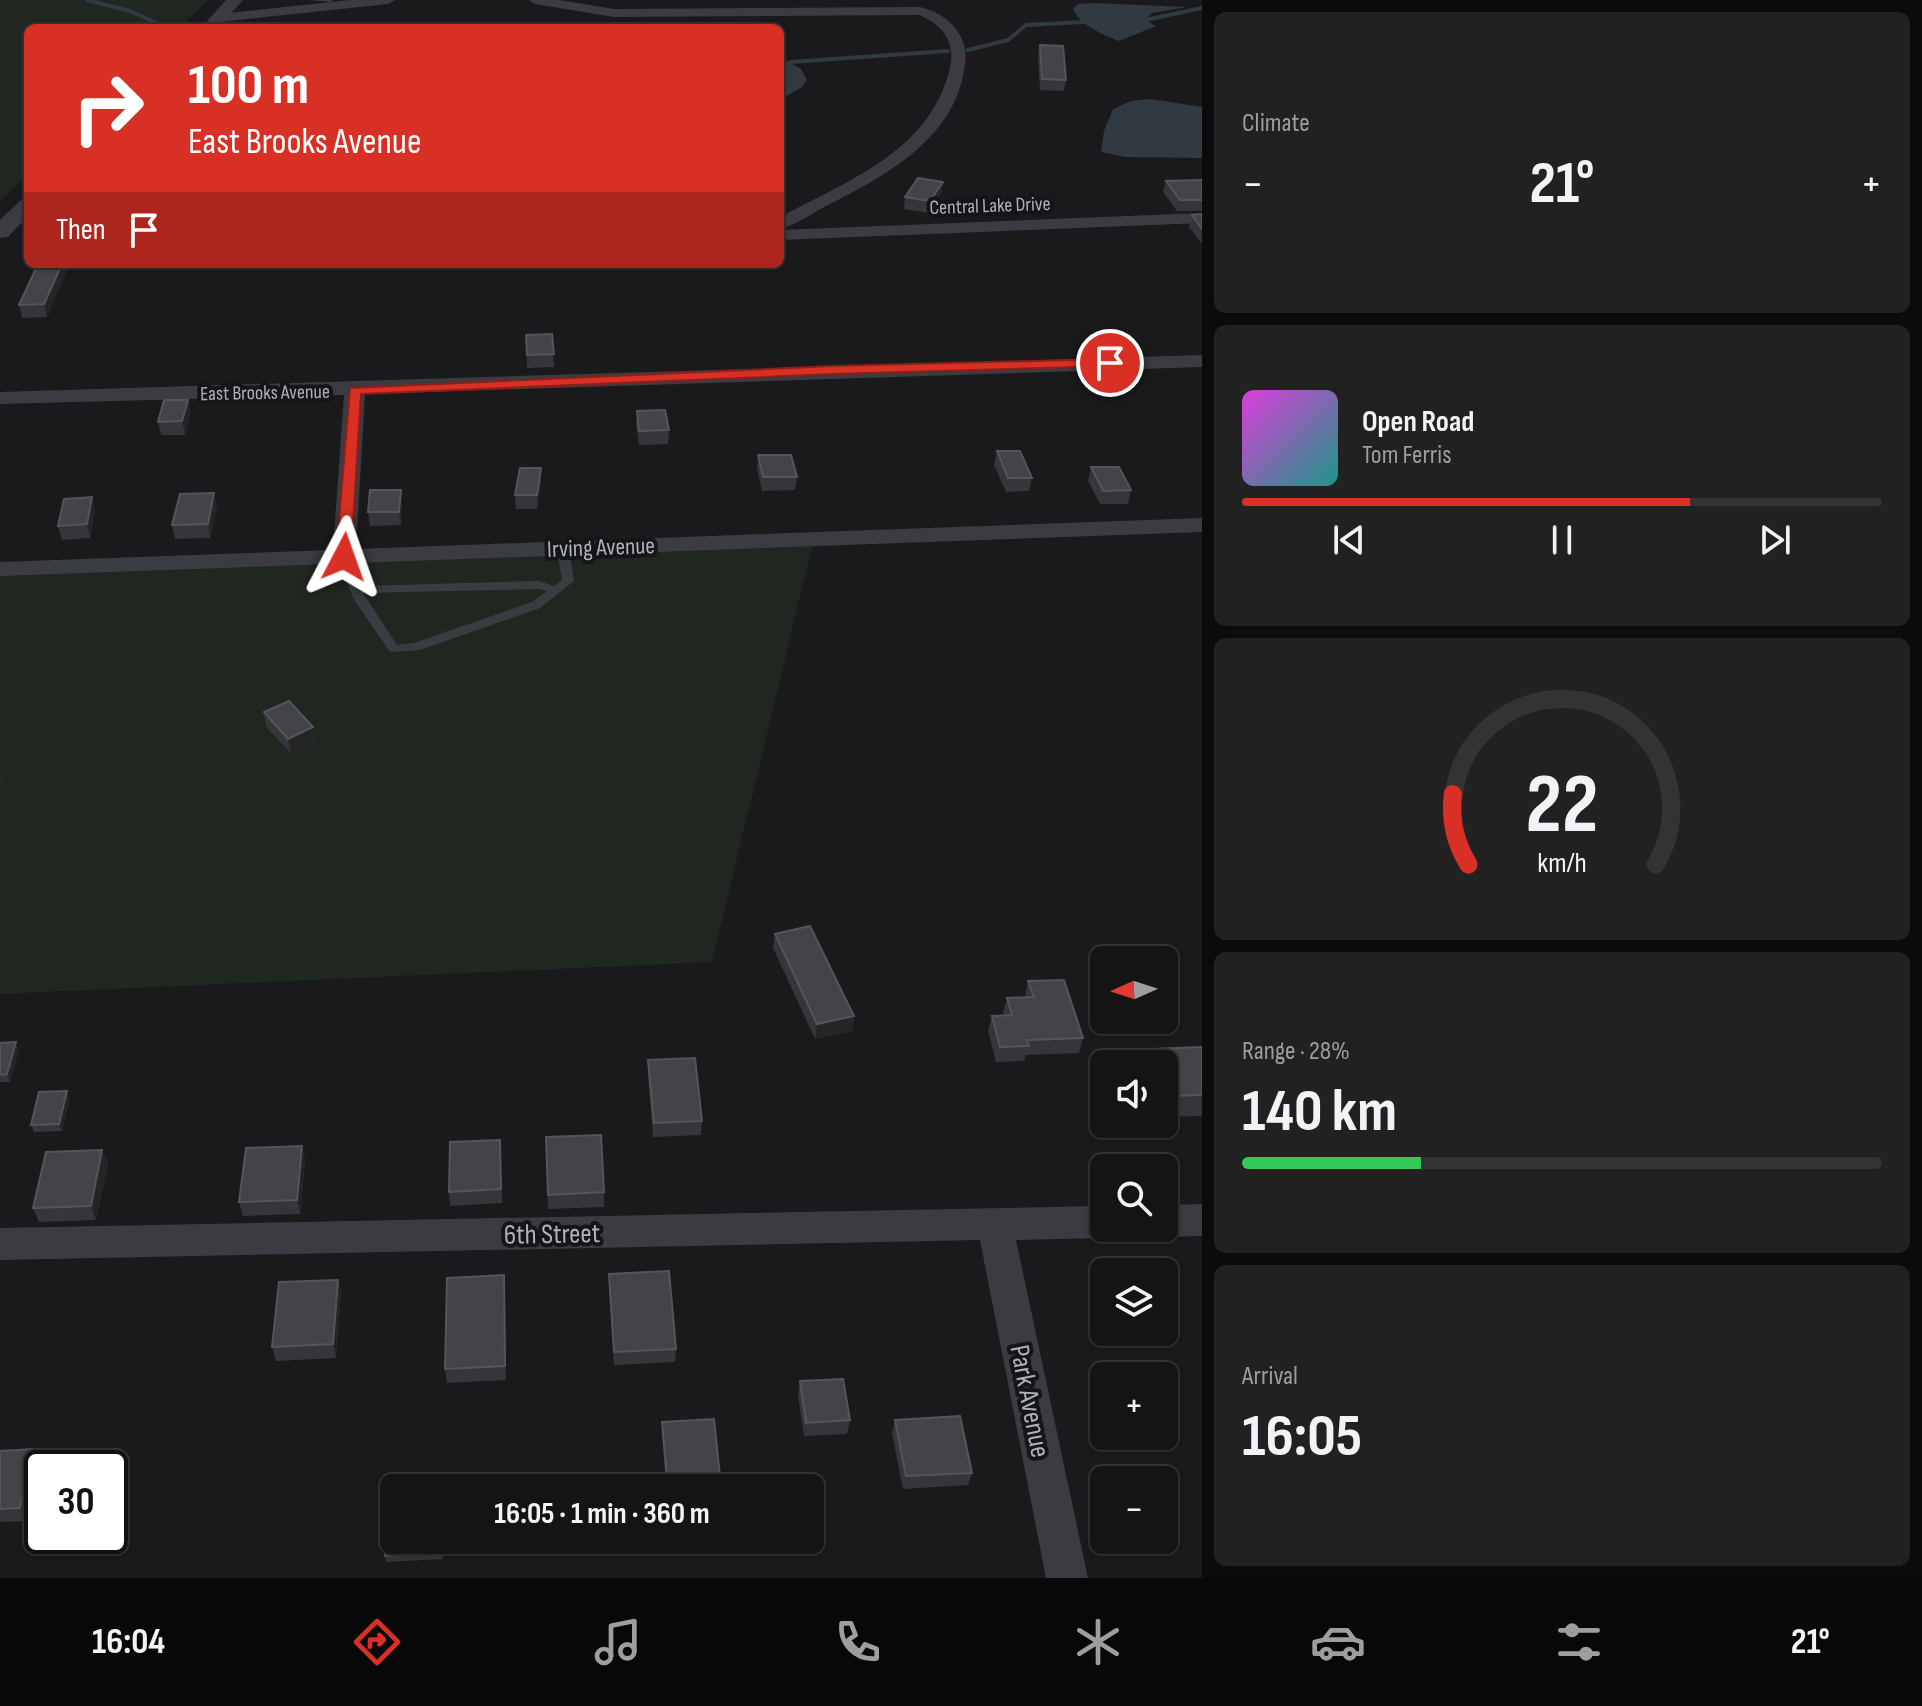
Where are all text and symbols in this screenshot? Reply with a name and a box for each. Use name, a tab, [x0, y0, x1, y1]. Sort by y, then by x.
text: 100 m	[188, 53, 309, 120]
icon: right	[56, 56, 160, 160]
text: Climate	[1242, 108, 1310, 139]
text: East Brooks Avenue	[188, 121, 421, 164]
text: 21°	[1529, 148, 1595, 220]
text: −	[1242, 158, 1264, 211]
text: +	[1860, 158, 1882, 211]
street label: Central Lake Drive	[929, 192, 1051, 220]
icon: arrive	[122, 208, 166, 252]
text: Then	[56, 212, 106, 248]
pin	[1076, 329, 1144, 397]
icon: arrive	[1088, 341, 1132, 385]
street label: East Brooks Avenue	[200, 380, 330, 406]
text: Open Road	[1362, 404, 1474, 440]
text: Tom Ferris	[1362, 440, 1452, 471]
position arrow	[302, 515, 386, 599]
icon: previous	[1327, 518, 1371, 562]
icon: pause	[1540, 518, 1584, 562]
icon: next	[1753, 518, 1797, 562]
street label: Irving Avenue	[547, 531, 656, 564]
text: 22	[1526, 756, 1598, 856]
text: km/h	[1537, 846, 1587, 881]
north arrow	[1090, 946, 1178, 1034]
map controls	[1090, 946, 1178, 1554]
text: Range · 28%	[1242, 1036, 1350, 1067]
button: sound	[1090, 1050, 1178, 1138]
text: 140 km	[1242, 1076, 1397, 1148]
button: search	[1090, 1154, 1178, 1242]
street label: 6th Street	[504, 1217, 600, 1252]
button: layers	[1090, 1258, 1178, 1346]
street label: Park Avenue	[1002, 1342, 1057, 1460]
text: Arrival	[1242, 1361, 1298, 1392]
button: +	[1090, 1362, 1178, 1450]
text: 16:05	[1242, 1401, 1362, 1473]
speed limit sign: 30	[24, 1450, 128, 1554]
button: −	[1090, 1466, 1178, 1554]
text: 16:05 · 1 min · 360 m	[494, 1496, 710, 1532]
icon: directions	[349, 1614, 405, 1670]
icon: music	[590, 1614, 646, 1670]
icon: phone	[830, 1614, 886, 1670]
icon: climate	[1070, 1614, 1126, 1670]
icon: car	[1310, 1614, 1366, 1670]
icon: filters	[1551, 1614, 1607, 1670]
text: 16:04	[92, 1621, 165, 1664]
text: 21°	[1791, 1621, 1830, 1664]

